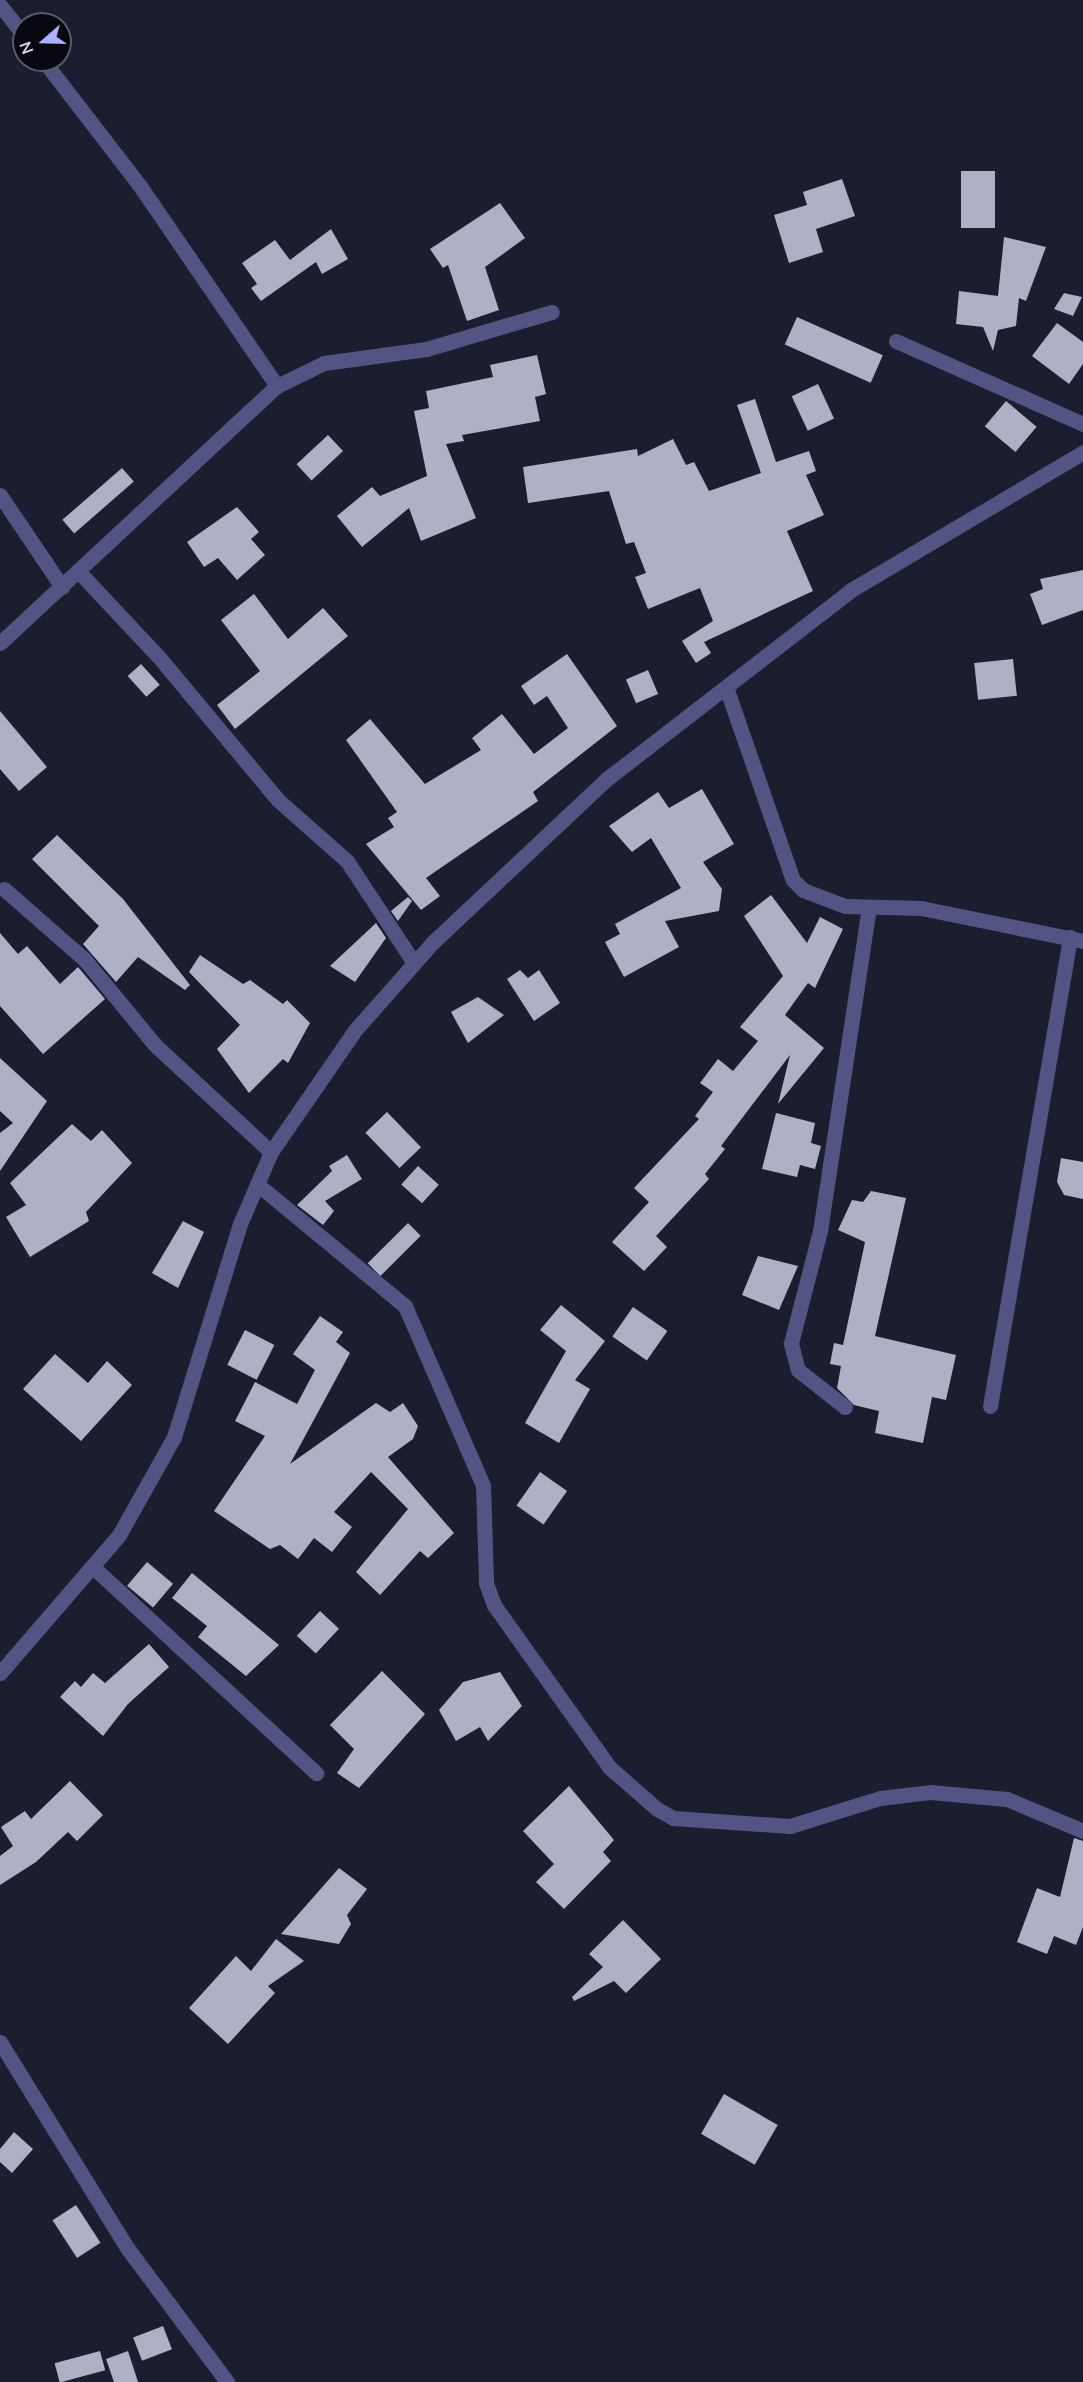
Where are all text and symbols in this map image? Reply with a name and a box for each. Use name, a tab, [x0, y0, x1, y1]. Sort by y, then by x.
north arrow	[12, 12, 72, 72]
text: N	[15, 38, 39, 57]

